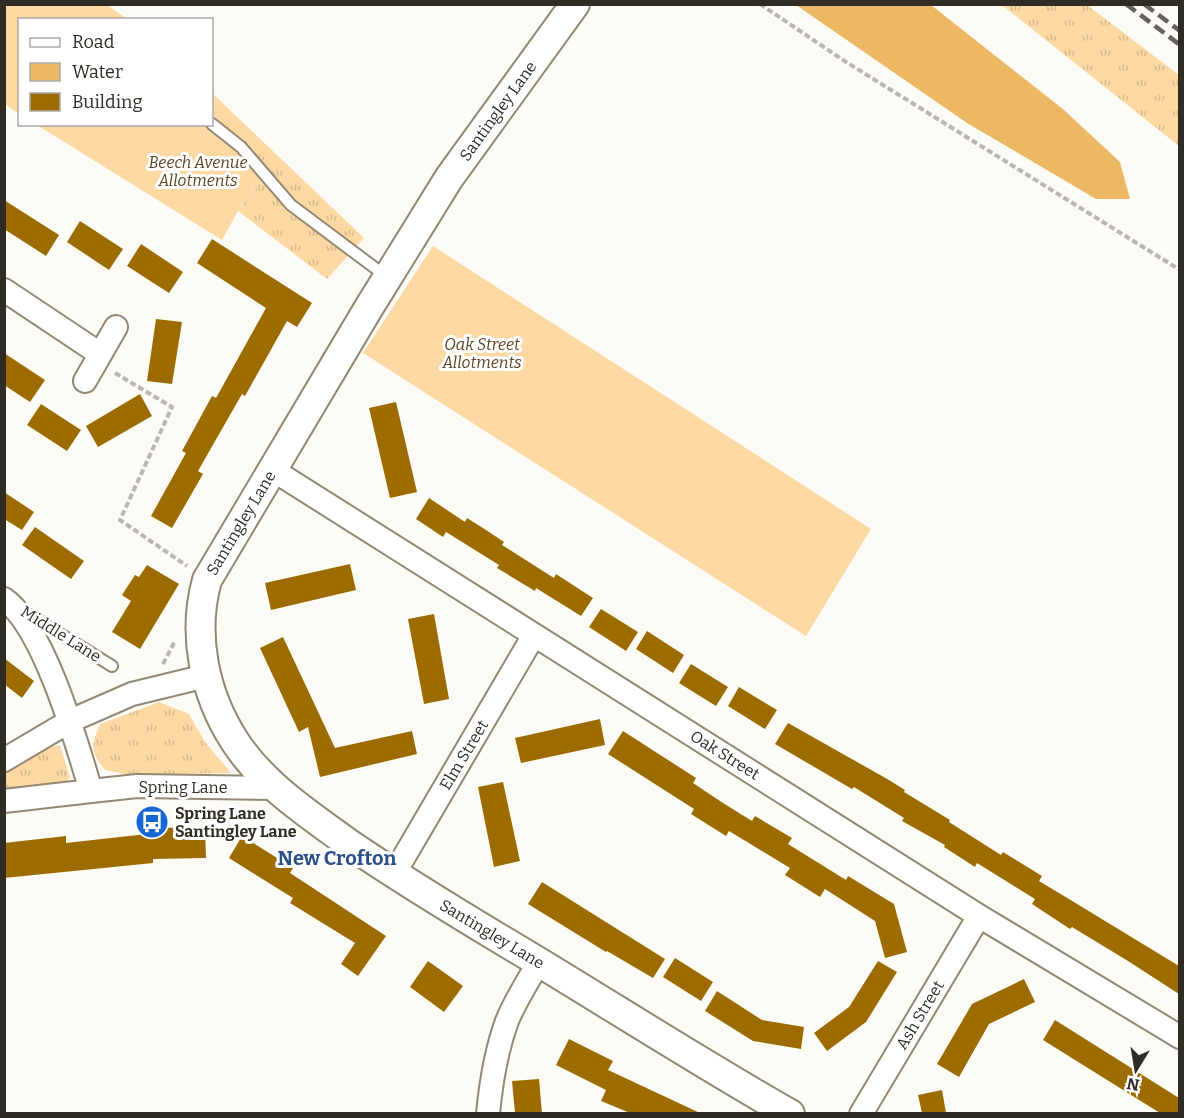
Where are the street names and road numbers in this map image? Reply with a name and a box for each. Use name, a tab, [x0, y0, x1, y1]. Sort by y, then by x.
street label: Santingley Lane	[455, 57, 541, 165]
street label: Santingley Lane	[202, 467, 280, 579]
street label: Middle Lane	[17, 602, 105, 666]
street label: Elm Street	[436, 716, 492, 793]
street label: Oak Street	[687, 726, 763, 784]
street label: Spring Lane	[139, 778, 227, 797]
street label: Santingley Lane	[436, 895, 548, 973]
street label: Ash Street	[892, 977, 948, 1053]

